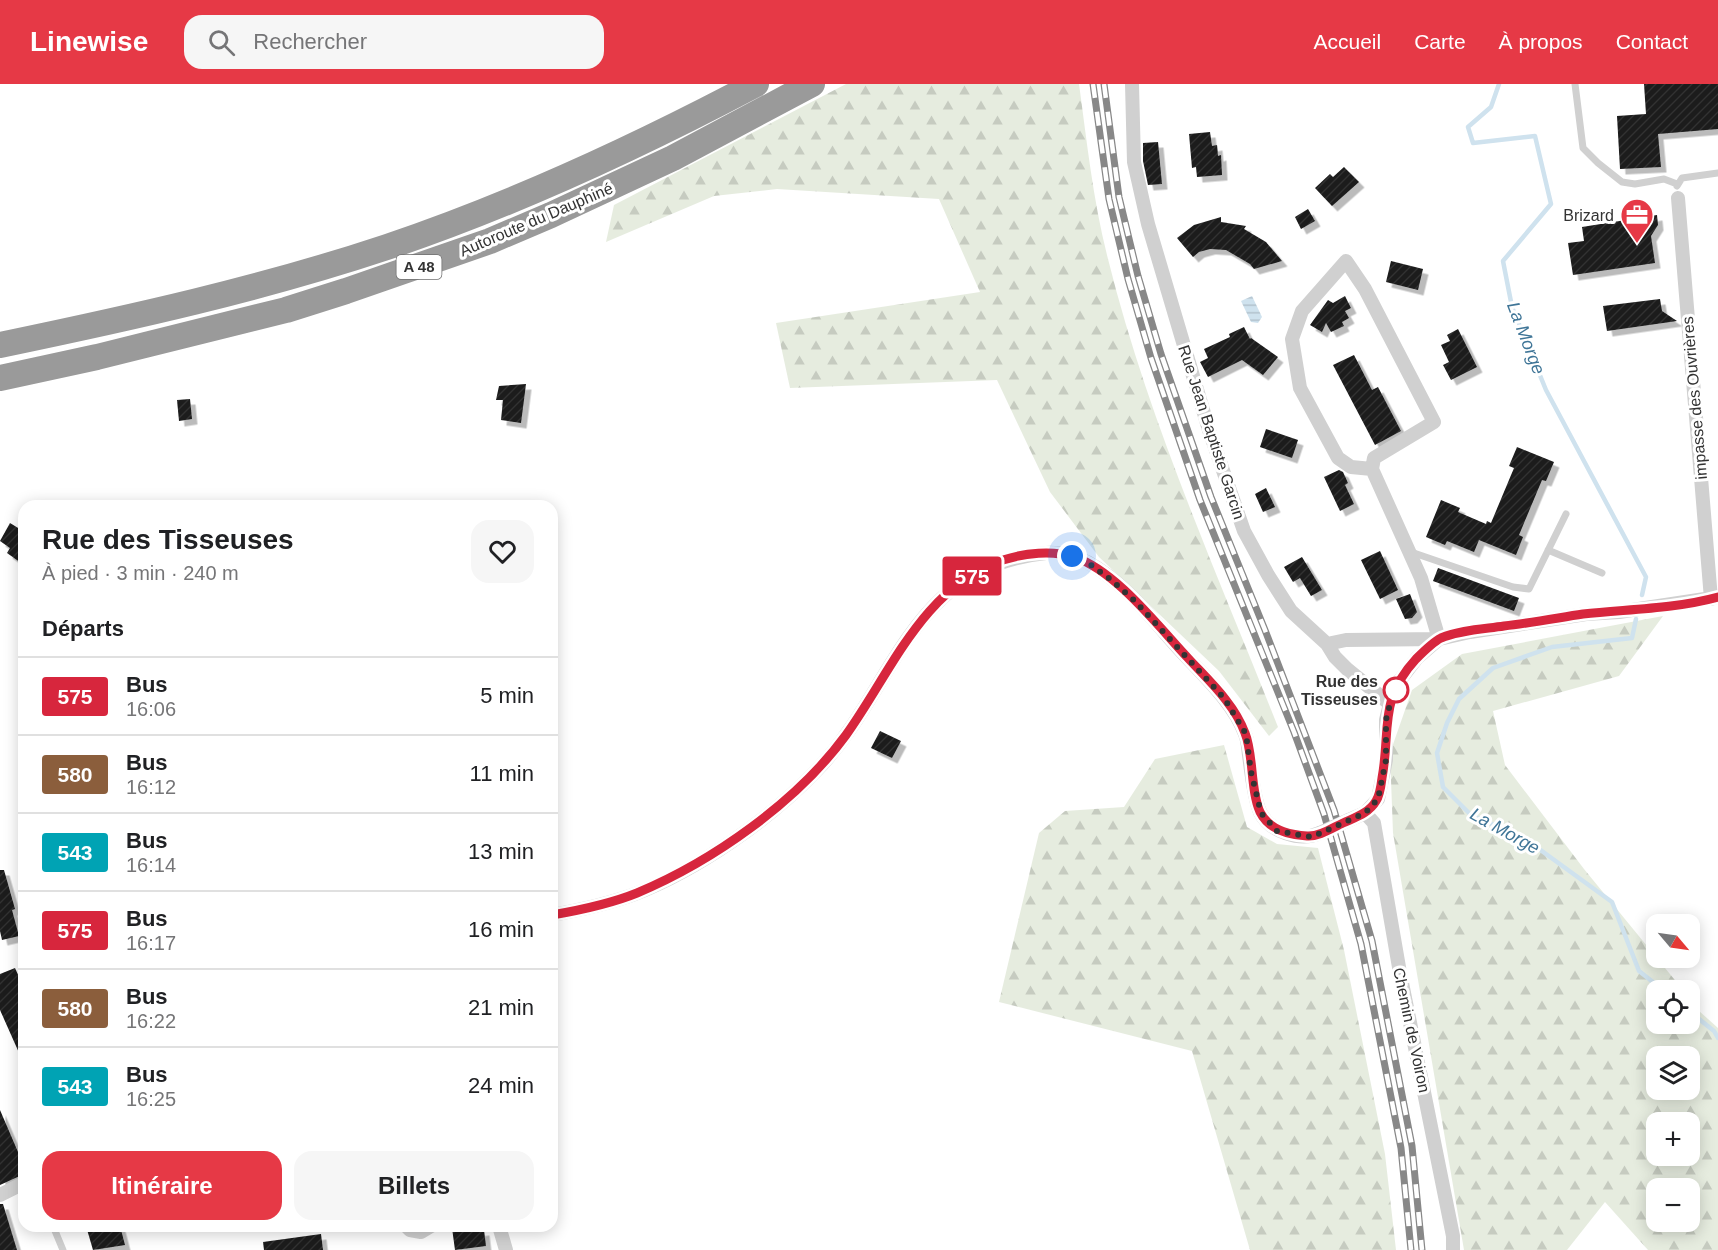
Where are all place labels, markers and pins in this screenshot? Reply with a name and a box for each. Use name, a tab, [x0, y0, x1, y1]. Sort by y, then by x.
office icon: Brizard	[1619, 197, 1655, 244]
place label: Brizard	[1563, 207, 1614, 224]
place label: Rue des Tisseuses	[1301, 673, 1378, 708]
marker: Rue des Tisseuses	[1383, 677, 1409, 703]

